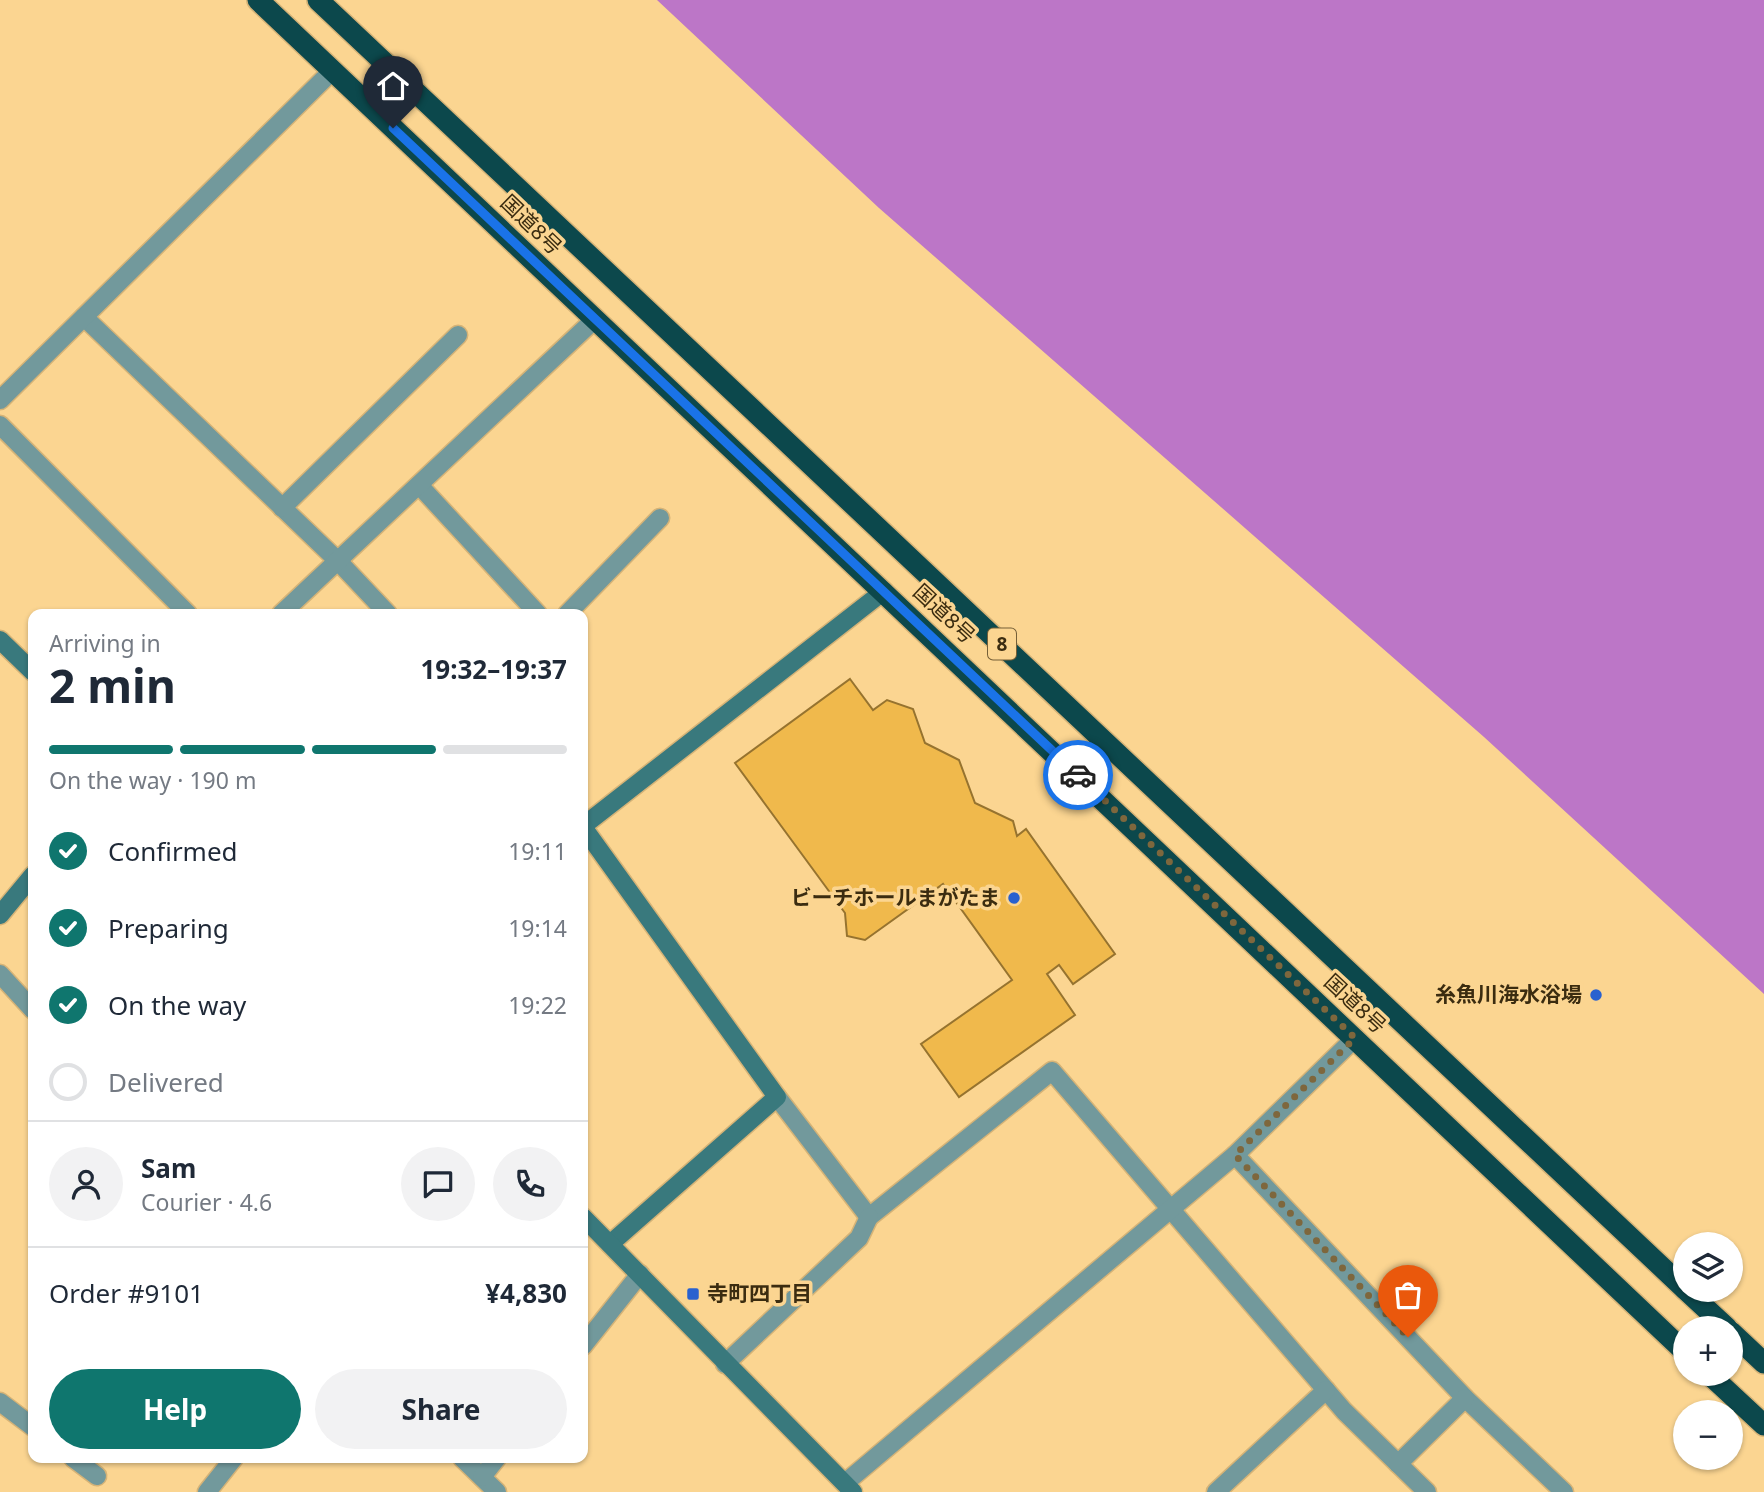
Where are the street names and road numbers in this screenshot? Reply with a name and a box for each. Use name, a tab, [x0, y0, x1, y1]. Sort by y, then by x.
street label: 国道8号	[495, 188, 568, 260]
street label: 国道8号	[908, 577, 982, 649]
road number: 8	[988, 628, 1016, 660]
street label: 国道8号	[1319, 967, 1393, 1039]

